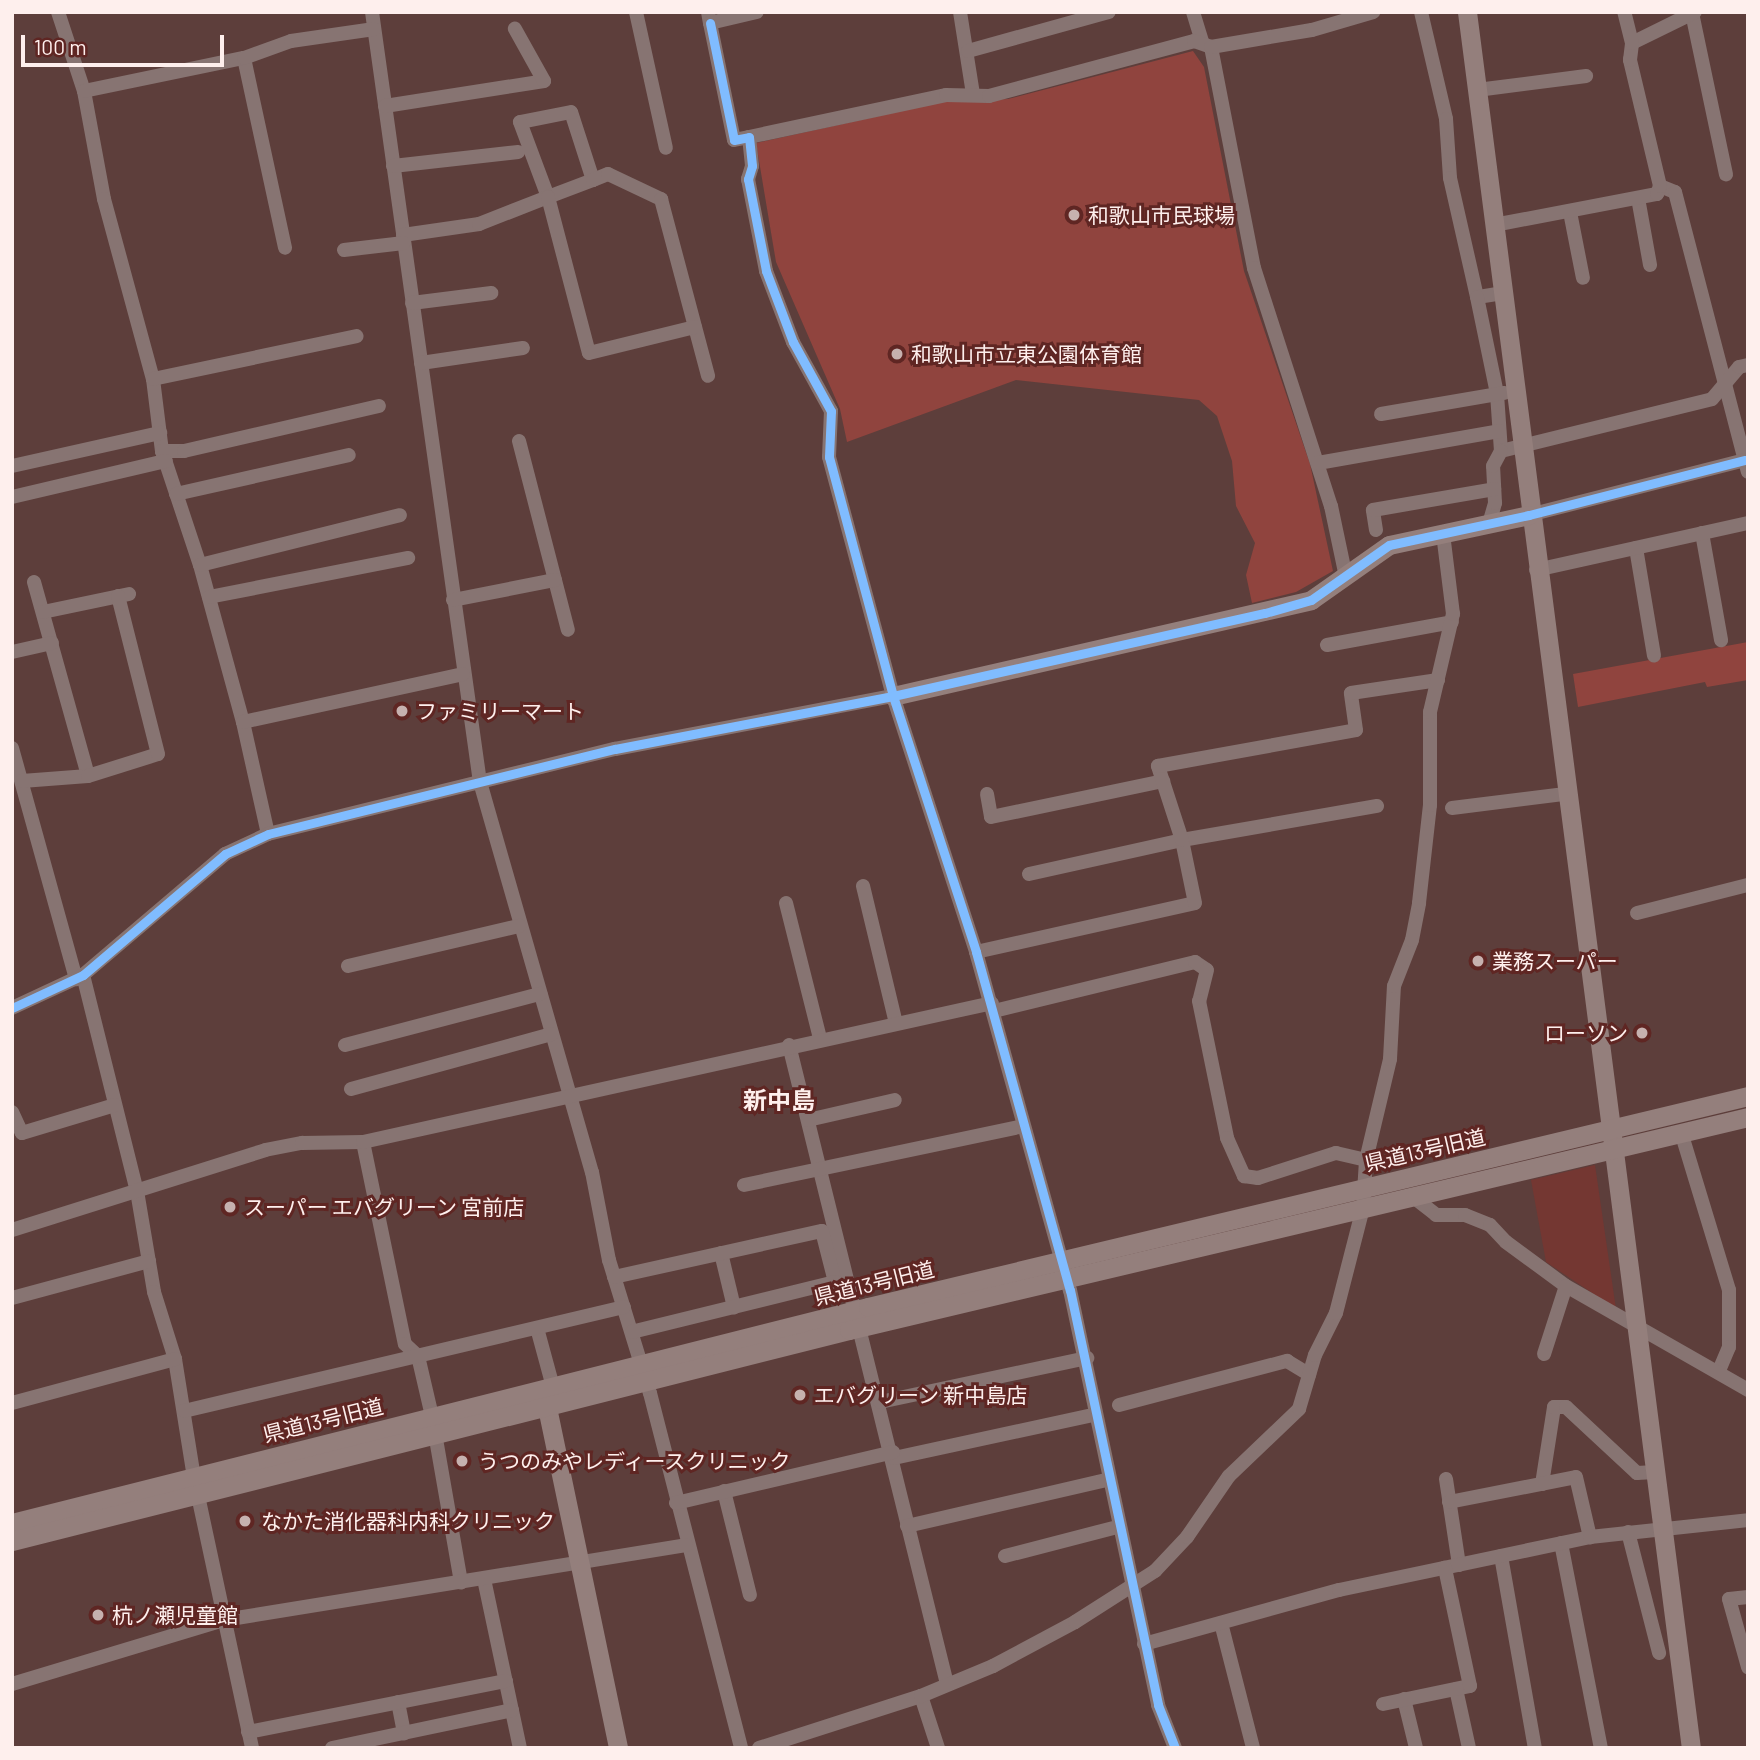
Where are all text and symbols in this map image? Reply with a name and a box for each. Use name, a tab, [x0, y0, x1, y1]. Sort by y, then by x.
scale bar	[24, 21, 228, 65]
text: 100 m	[34, 34, 87, 59]
place label: 和歌山市民球場	[1088, 202, 1235, 228]
marker: 和歌山市民球場	[1066, 207, 1082, 223]
place label: 和歌山市立東公園体育館	[911, 341, 1142, 367]
marker: 和歌山市立東公園体育館	[889, 346, 905, 362]
place label: ファミリーマート	[416, 698, 584, 724]
marker: ファミリーマート	[394, 703, 410, 719]
place label: 業務スーパー	[1492, 948, 1618, 974]
marker: 業務スーパー	[1470, 953, 1486, 969]
place label: ローソン	[1544, 1020, 1628, 1046]
marker: ローソン	[1634, 1025, 1650, 1041]
district label: 新中島	[743, 1086, 815, 1114]
street label: 県道13号旧道	[1362, 1124, 1488, 1176]
place label: スーパー エバグリーン 宮前店	[244, 1194, 525, 1220]
marker: スーパー エバグリーン 宮前店	[222, 1199, 238, 1215]
street label: 県道13号旧道	[811, 1256, 937, 1310]
place label: エバグリーン 新中島店	[814, 1382, 1028, 1408]
marker: エバグリーン 新中島店	[792, 1387, 808, 1403]
street label: 県道13号旧道	[260, 1393, 386, 1447]
place label: うつのみやレディースクリニック	[478, 1448, 793, 1474]
marker: うつのみやレディースクリニック	[452, 1451, 472, 1471]
place label: なかた消化器科内科クリニック	[261, 1508, 555, 1534]
marker: なかた消化器科内科クリニック	[235, 1511, 255, 1531]
place label: 杭ノ瀬児童館	[112, 1602, 238, 1628]
marker: 杭ノ瀬児童館	[90, 1607, 106, 1623]

